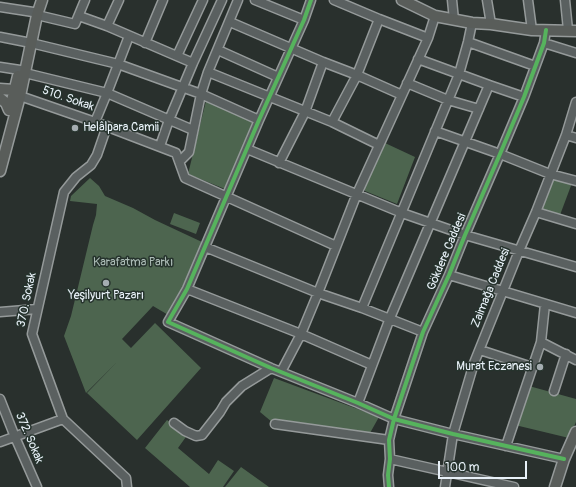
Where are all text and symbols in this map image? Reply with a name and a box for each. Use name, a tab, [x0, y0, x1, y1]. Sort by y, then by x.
street label: 510. Sokak	[40, 83, 96, 115]
place label: Helâlpara Camii	[83, 121, 159, 135]
marker: Helâlpara Camii	[70, 123, 80, 133]
street label: Gökdere Caddesi	[424, 211, 470, 293]
street label: Zaimağa Caddesi	[468, 246, 514, 330]
park label: Karafatma Parkı	[93, 256, 173, 270]
street label: 370. Sokak	[14, 271, 40, 329]
marker: Yeşilyurt Pazarı	[101, 278, 111, 288]
place label: Yeşilyurt Pazarı	[68, 289, 144, 303]
place label: Murat Eczanesi	[456, 360, 532, 374]
marker: Murat Eczanesi	[535, 362, 545, 372]
street label: 372. Sokak	[12, 410, 46, 466]
scale bar	[440, 453, 529, 479]
text: 100 m	[445, 460, 479, 475]

